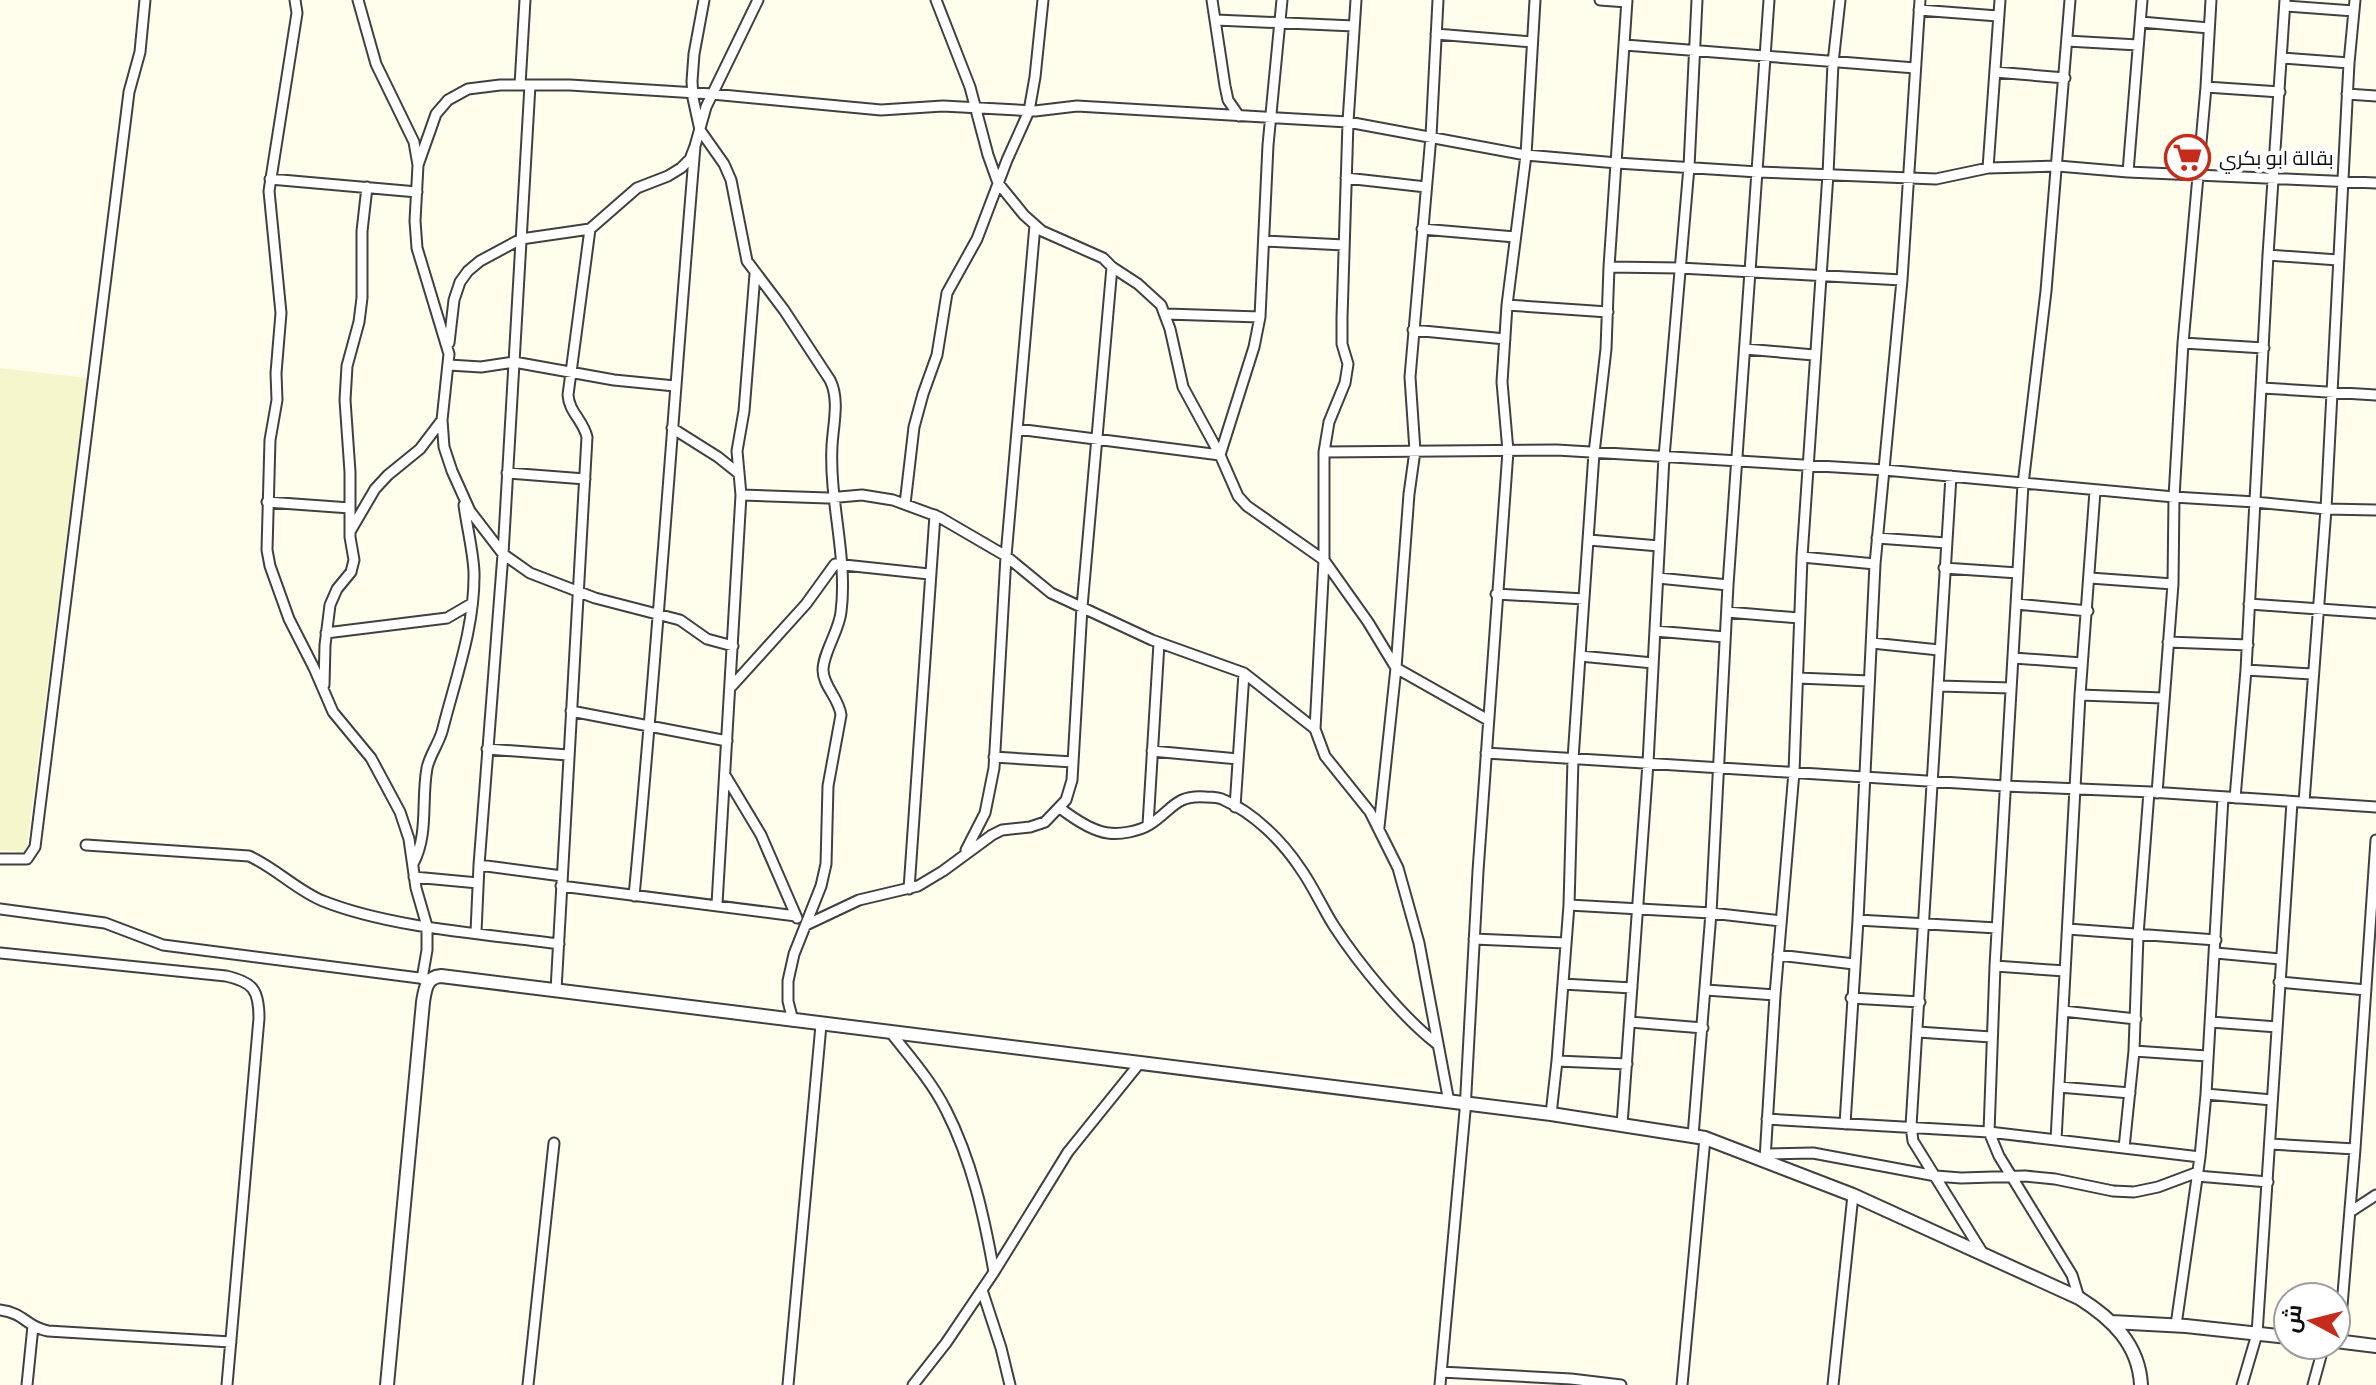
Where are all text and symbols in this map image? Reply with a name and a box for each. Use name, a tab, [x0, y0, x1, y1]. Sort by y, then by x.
supermarket icon: بقالة ابو بكري	[2164, 133, 2212, 181]
place label: بقالة ابو بكري	[2219, 139, 2334, 176]
north arrow	[2272, 1281, 2352, 1361]
text: ش	[2270, 1302, 2315, 1335]

